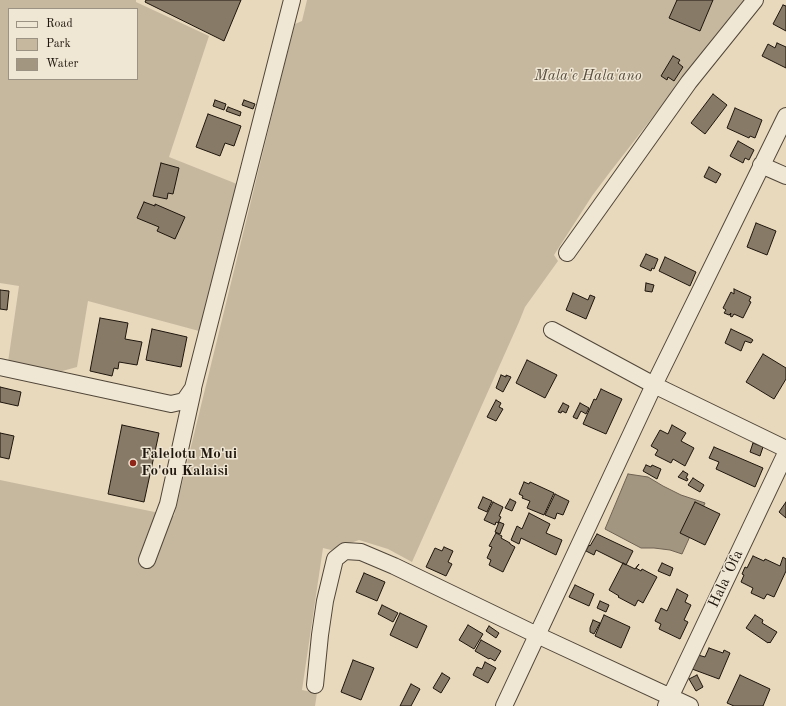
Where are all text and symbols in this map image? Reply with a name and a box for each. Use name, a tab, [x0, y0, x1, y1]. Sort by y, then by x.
legend	[8, 8, 138, 80]
text: Road	[46, 18, 73, 30]
text: Park	[46, 38, 71, 50]
text: Water	[46, 58, 78, 70]
park label: Mala'e Hala'ano	[534, 67, 642, 85]
place label: Falelotu Mo'ui Fo'ou Kalaisi	[141, 445, 237, 480]
marker: Falelotu Mo'ui Fo'ou Kalaisi	[128, 458, 138, 468]
street label: Hala 'Ofa	[705, 547, 747, 611]

